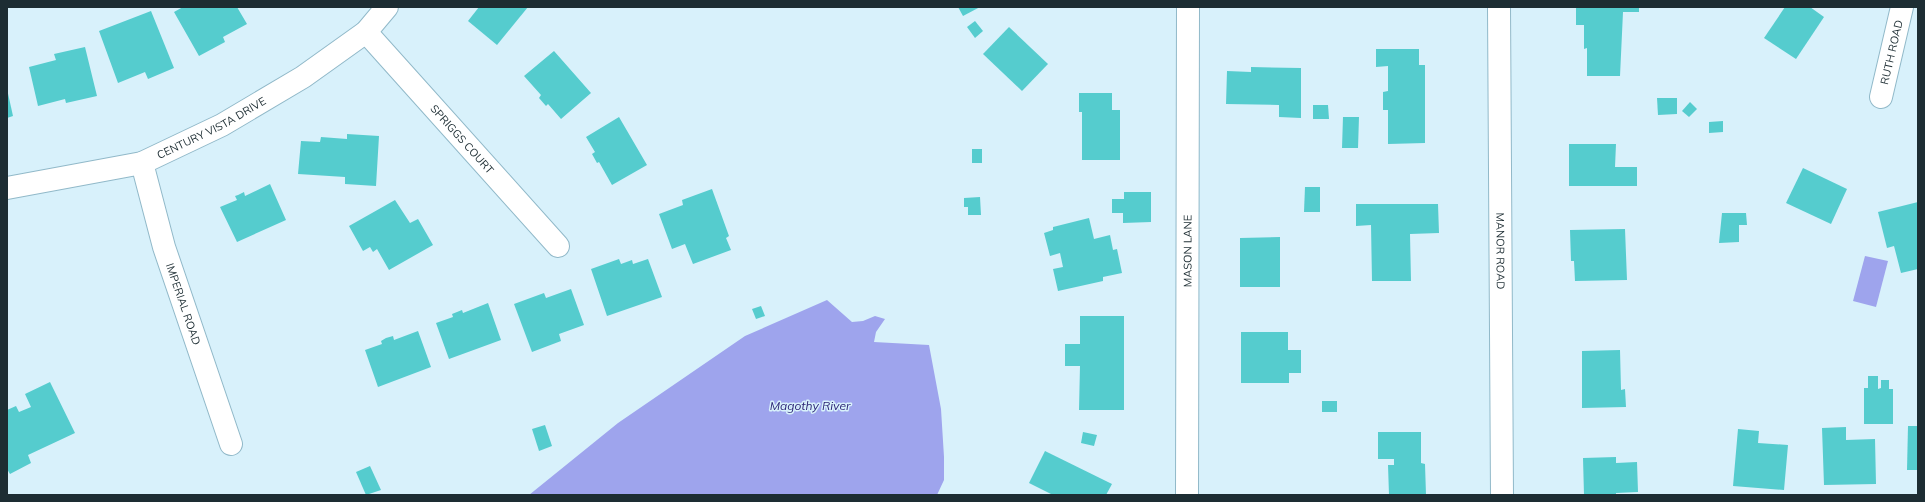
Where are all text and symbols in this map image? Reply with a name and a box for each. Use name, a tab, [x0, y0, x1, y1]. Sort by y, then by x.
street label: RUTH ROAD	[1877, 19, 1906, 86]
street label: CENTURY VISTA DRIVE	[155, 94, 268, 162]
street label: SPRIGGS COURT	[427, 102, 497, 177]
street label: MANOR ROAD	[1493, 212, 1508, 290]
street label: MASON LANE	[1180, 215, 1195, 287]
street label: IMPERIAL ROAD	[163, 261, 204, 347]
water label: Magothy River	[770, 398, 851, 413]

